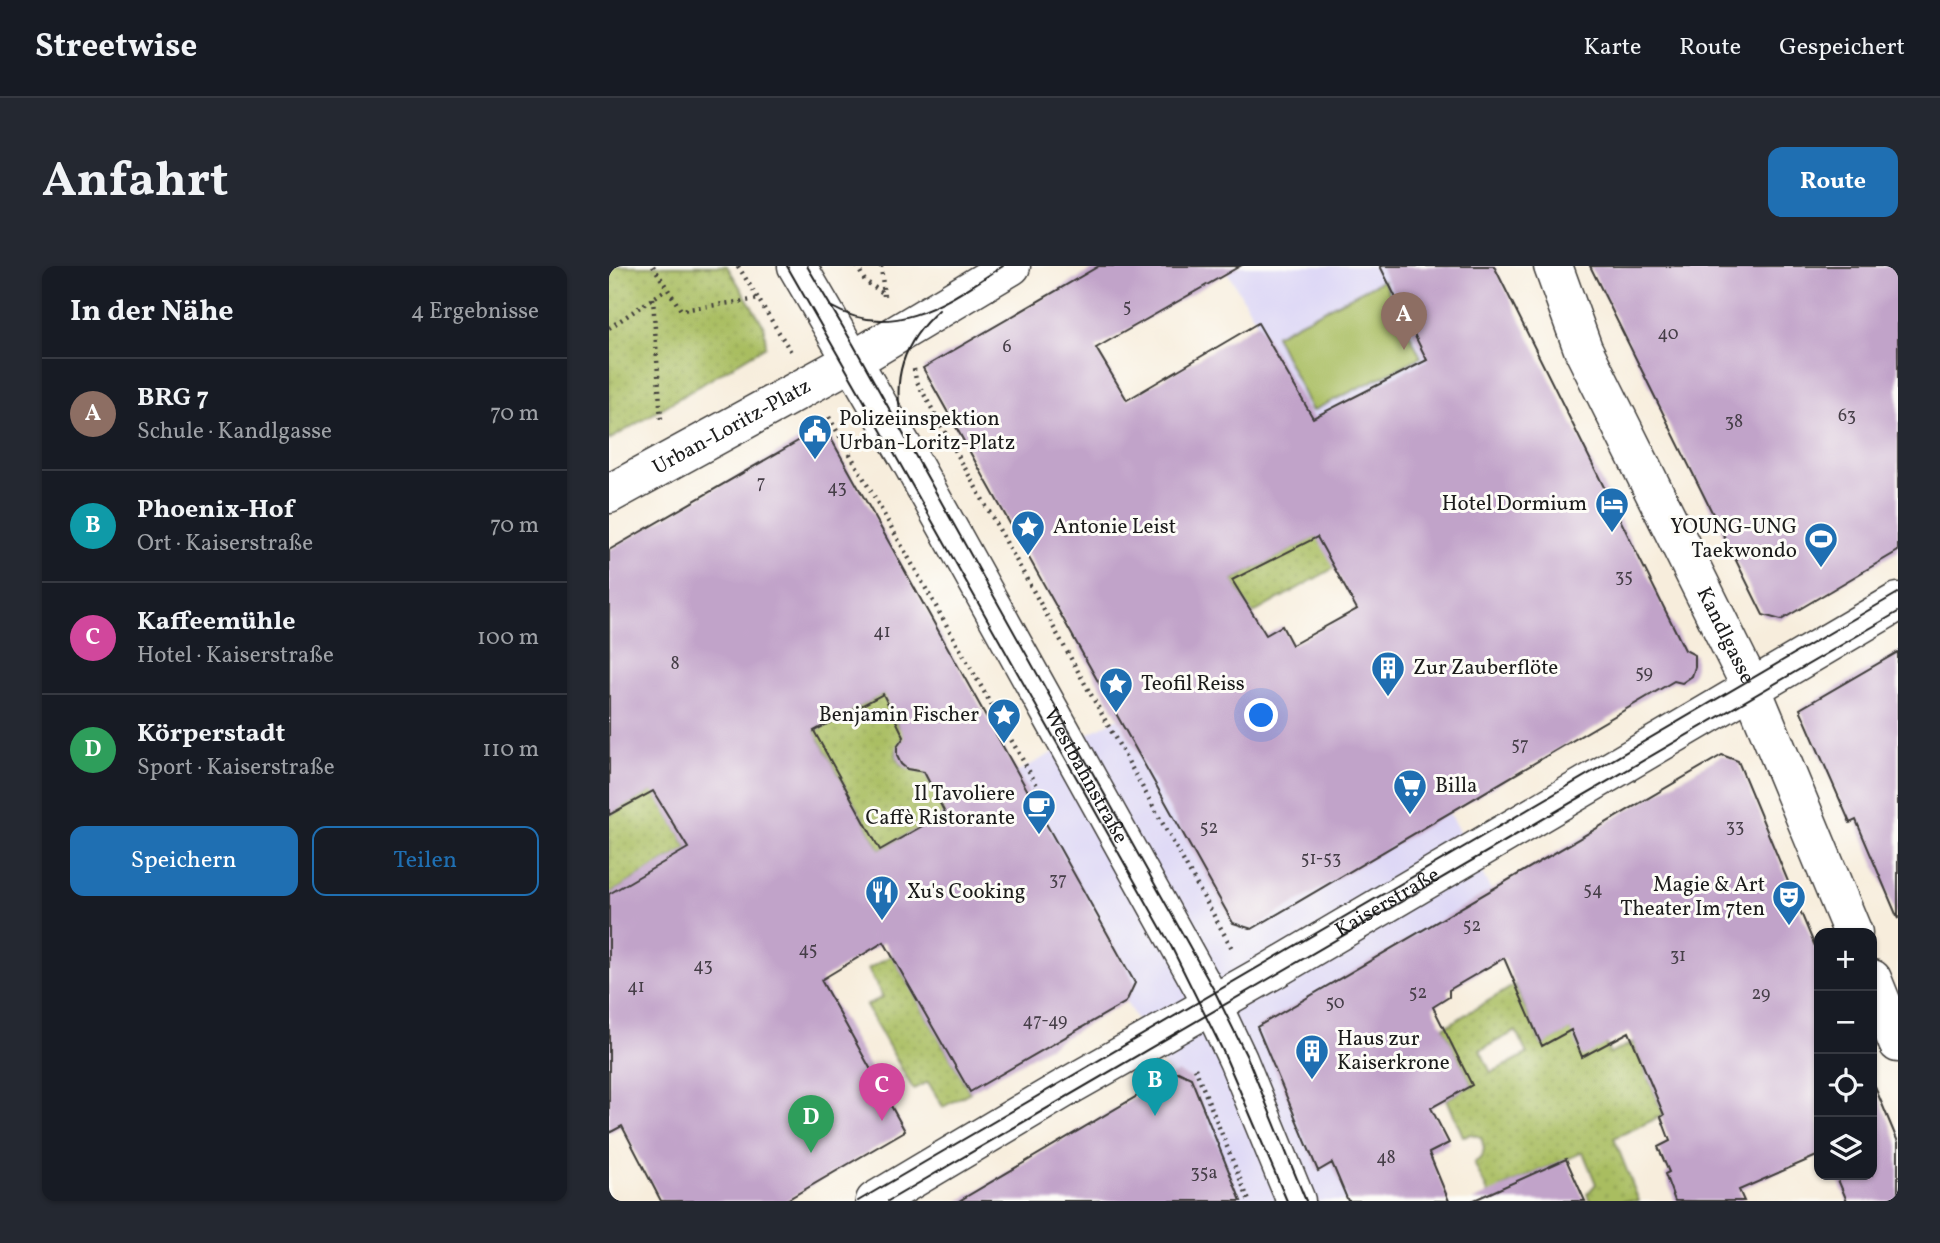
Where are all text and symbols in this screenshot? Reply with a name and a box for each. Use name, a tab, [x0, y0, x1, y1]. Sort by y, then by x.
text: Streetwise	[35, 25, 197, 71]
text: Karte	[1584, 31, 1641, 65]
text: Route	[1679, 31, 1741, 65]
text: Gespeichert	[1779, 31, 1905, 65]
button: Route	[1768, 147, 1898, 217]
text: Anfahrt	[42, 148, 229, 217]
text: In der Nähe	[70, 291, 234, 333]
pin: A	[1381, 292, 1427, 350]
house number: 5	[1123, 295, 1131, 320]
text: 4 Ergebnisse	[411, 296, 539, 328]
house number: 40	[1657, 322, 1679, 347]
house number: 6	[1002, 335, 1012, 360]
street label: Urban-Loritz-Platz	[647, 372, 816, 482]
text: BRG 7	[137, 380, 209, 416]
text: A	[85, 398, 101, 430]
text: 70 m	[490, 398, 539, 430]
house number: 63	[1838, 404, 1856, 429]
place label: Polizeiinspektion Urban-Loritz-Platz	[839, 405, 1015, 458]
house number: 38	[1725, 410, 1743, 435]
public building icon: Polizeiinspektion Urban-Loritz-Platz	[796, 412, 834, 461]
text: Schule · Kandlgasse	[137, 416, 332, 448]
house number: 7	[757, 471, 765, 496]
house number: 43	[827, 476, 847, 501]
hotel icon: Hotel Dormium	[1593, 485, 1631, 534]
place label: Hotel Dormium	[1442, 490, 1587, 519]
text: Phoenix-Hof	[137, 492, 294, 528]
place icon: Antonie Leist	[1009, 508, 1047, 557]
text: B	[85, 510, 101, 542]
text: 70 m	[490, 510, 539, 542]
place label: Antonie Leist	[1053, 513, 1176, 542]
place label: YOUNG-UNG Taekwondo	[1670, 513, 1797, 566]
sports icon: YOUNG-UNG Taekwondo	[1802, 520, 1840, 569]
text: Ort · Kaiserstraße	[137, 528, 313, 560]
house number: 35	[1615, 565, 1633, 590]
street label: Kandlgasse	[1689, 582, 1762, 689]
text: Kaffeemühle	[137, 604, 296, 640]
house number: 41	[873, 620, 891, 645]
text: C	[86, 622, 100, 654]
text: 100 m	[477, 622, 539, 654]
text: Hotel · Kaiserstraße	[137, 640, 334, 672]
building icon: Zur Zauberflöte	[1369, 649, 1407, 698]
house number: 8	[670, 652, 680, 677]
place label: Zur Zauberflöte	[1413, 654, 1558, 683]
house number: 59	[1635, 661, 1653, 686]
place icon: Teofil Reiss	[1097, 665, 1135, 714]
place label: Teofil Reiss	[1141, 670, 1245, 699]
place icon: Benjamin Fischer	[985, 696, 1023, 745]
your location	[1244, 698, 1278, 732]
place label: Benjamin Fischer	[819, 701, 979, 730]
street label: Westbahnstraße	[1036, 703, 1135, 849]
text: Körperstadt	[137, 716, 285, 752]
house number: 57	[1511, 733, 1529, 758]
text: D	[85, 734, 101, 766]
text: 110 m	[482, 734, 539, 766]
text: Sport · Kaiserstraße	[137, 752, 335, 784]
supermarket icon: Billa	[1391, 767, 1429, 816]
place label: Billa	[1435, 772, 1477, 801]
place label: Il Tavoliere Caffè Ristorante	[865, 780, 1015, 833]
cafe icon: Il Tavoliere Caffè Ristorante	[1020, 787, 1058, 836]
house number: 33	[1726, 815, 1744, 840]
house number: 52	[1200, 816, 1218, 841]
button: Speichern	[70, 826, 298, 896]
button: Teilen	[312, 826, 539, 896]
house number: 51-53	[1301, 847, 1341, 872]
street label: Kaiserstraße	[1330, 860, 1445, 945]
house number: 37	[1049, 868, 1067, 893]
place label: Magie & Art Theater Im 7ten	[1620, 871, 1765, 924]
restaurant icon: Xu's Cooking	[863, 873, 901, 922]
place label: Xu's Cooking	[907, 878, 1025, 907]
house number: 54	[1583, 878, 1603, 903]
theatre icon: Magie & Art Theater Im 7ten	[1770, 878, 1808, 927]
house number: 52	[1463, 914, 1481, 939]
map controls	[1814, 928, 1877, 1180]
button: +	[1814, 928, 1877, 991]
house number: 45	[799, 938, 817, 963]
house number: 31	[1670, 944, 1686, 969]
house number: 43	[693, 954, 713, 979]
house number: 41	[627, 975, 645, 1000]
house number: 52	[1409, 981, 1427, 1006]
house number: 29	[1752, 982, 1770, 1007]
house number: 50	[1325, 991, 1345, 1016]
button: −	[1814, 991, 1877, 1054]
house number: 47-49	[1023, 1009, 1067, 1034]
place label: Haus zur Kaiserkrone	[1337, 1025, 1450, 1078]
building icon: Haus zur Kaiserkrone	[1293, 1032, 1331, 1081]
button: locate	[1814, 1054, 1877, 1117]
pin: B	[1132, 1058, 1178, 1116]
pin: C	[859, 1063, 905, 1121]
pin: D	[788, 1095, 834, 1153]
button: layers	[1814, 1117, 1877, 1180]
house number: 48	[1376, 1146, 1396, 1171]
house number: 35a	[1191, 1161, 1217, 1186]

